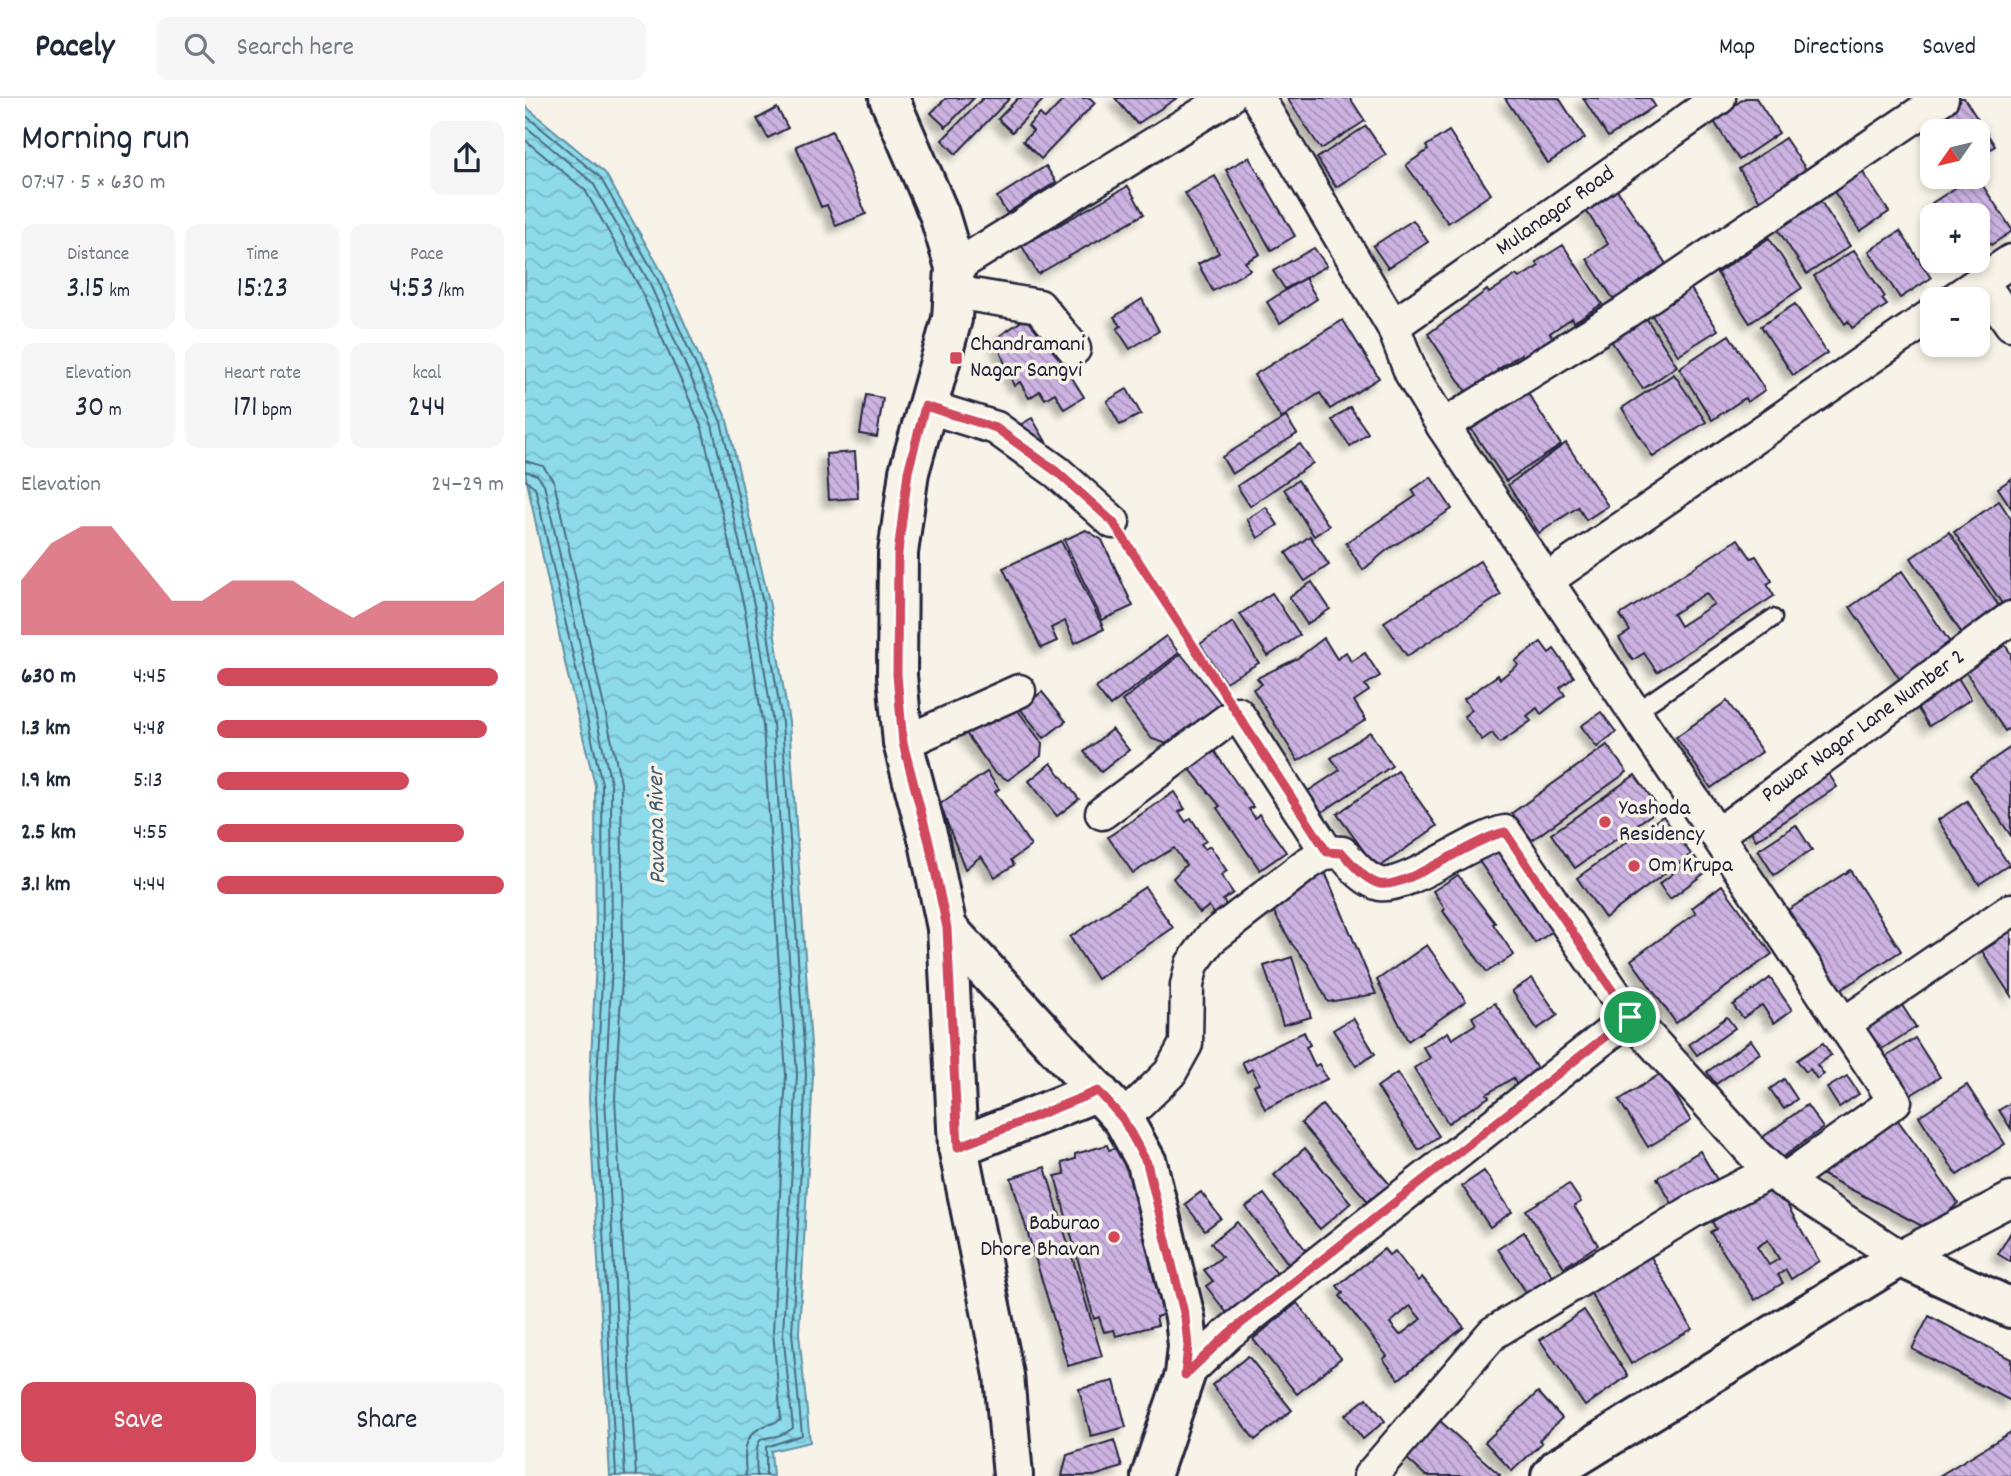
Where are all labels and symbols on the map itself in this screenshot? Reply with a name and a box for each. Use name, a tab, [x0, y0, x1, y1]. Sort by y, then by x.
north arrow	[1920, 119, 1990, 189]
street label: Mulanagar Road	[1490, 159, 1622, 265]
place label: Chandramani Nagar Sangvi	[970, 329, 1085, 388]
marker: Chandramani Nagar Sangvi	[948, 350, 964, 366]
street label: Pawar Nagar Lane Number 2	[1755, 642, 1973, 812]
water label: Pavana River	[640, 764, 676, 885]
place label: Yashoda Residency	[1619, 793, 1705, 852]
marker: Yashoda Residency	[1597, 814, 1613, 830]
place label: Om Krupa	[1648, 850, 1734, 883]
marker: Om Krupa	[1626, 858, 1642, 874]
pin	[1600, 987, 1660, 1047]
place label: Baburao Dhore Bhavan	[980, 1208, 1100, 1267]
marker: Baburao Dhore Bhavan	[1106, 1229, 1122, 1245]

